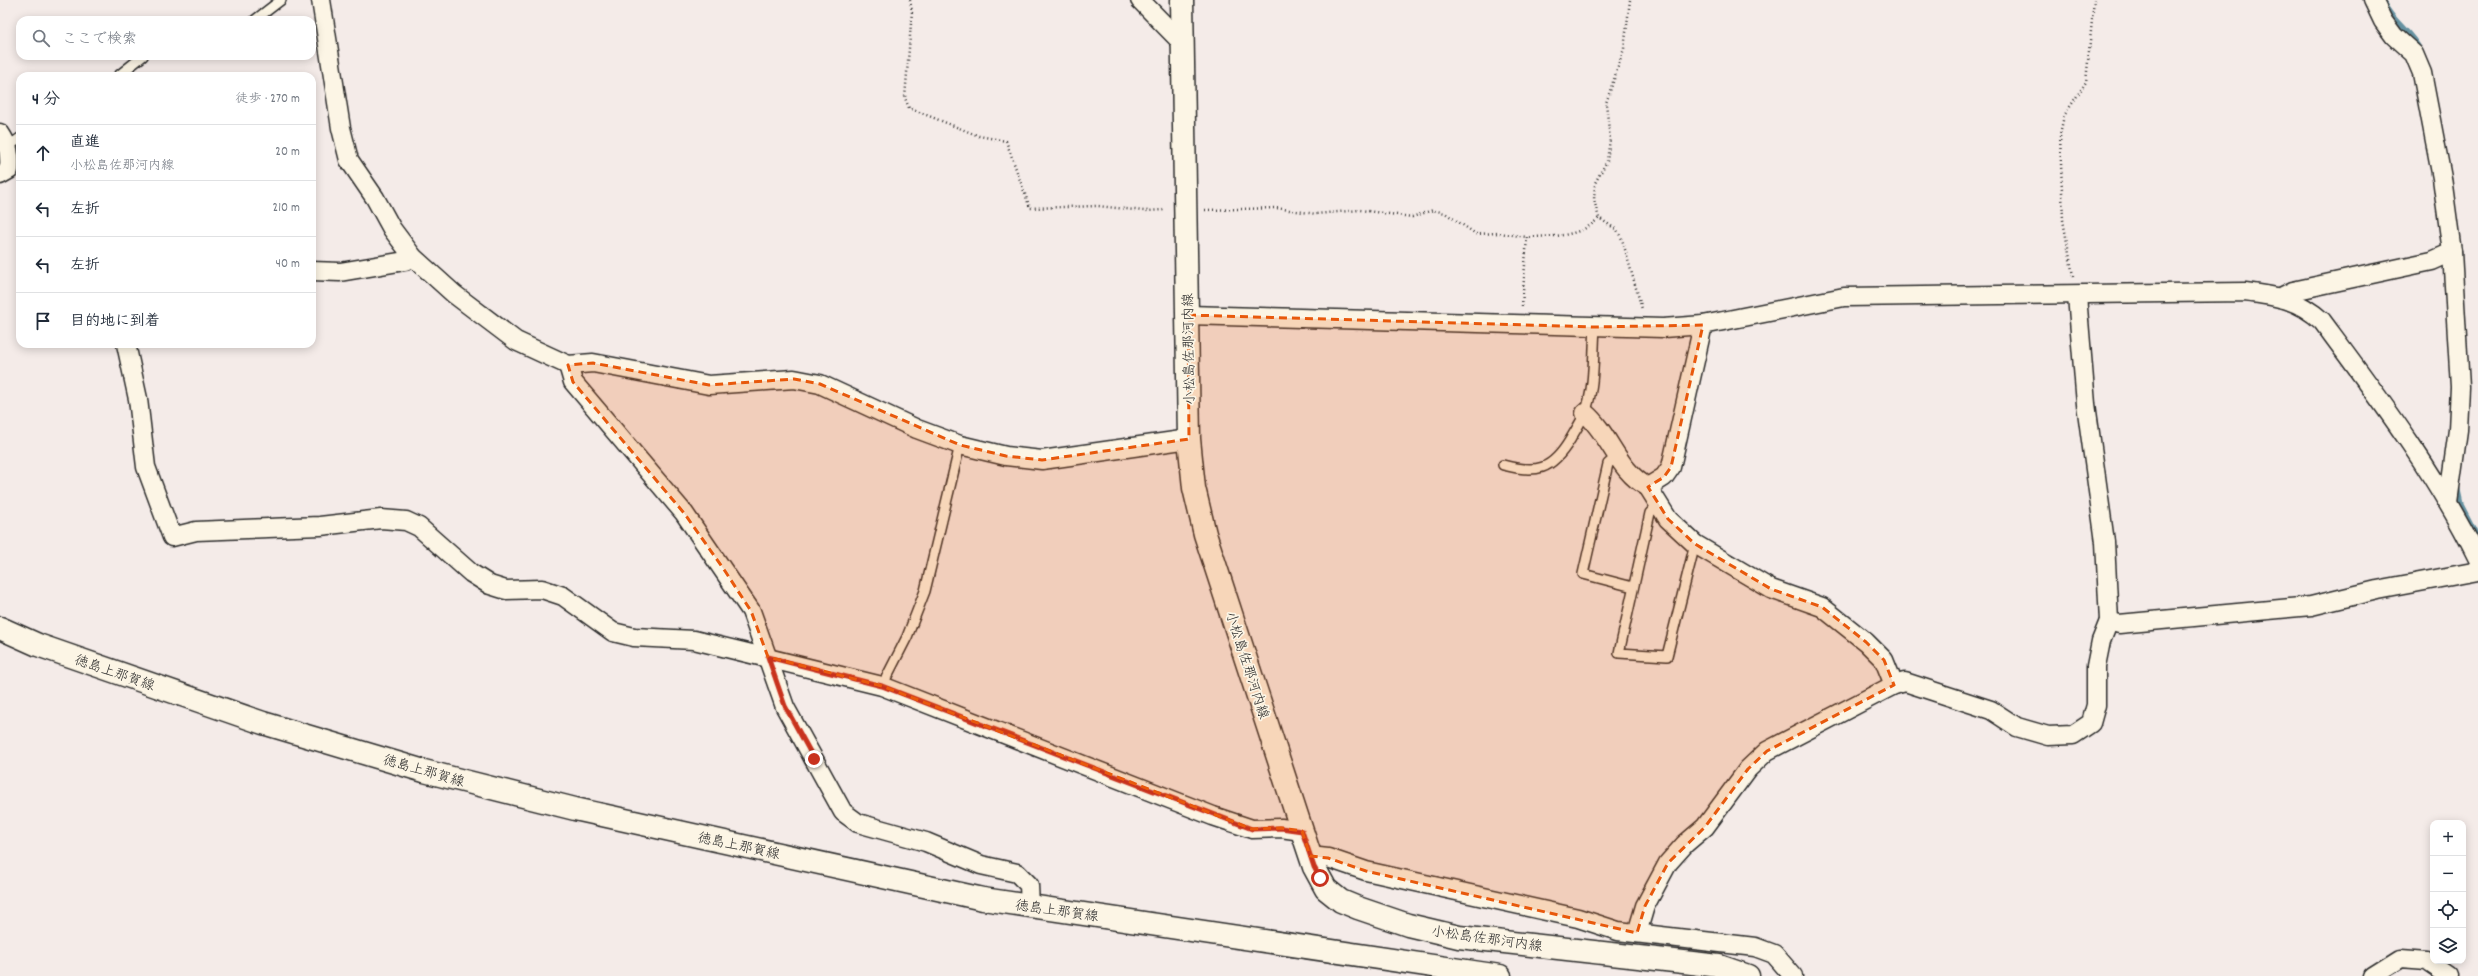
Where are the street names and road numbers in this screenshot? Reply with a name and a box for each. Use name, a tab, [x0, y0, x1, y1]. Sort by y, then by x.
street label: 小松島佐那河内線	[1179, 293, 1201, 405]
street label: 小松島佐那河内線	[1219, 609, 1273, 722]
street label: 徳島上那賀線	[71, 651, 157, 697]
street label: 徳島上那賀線	[380, 751, 467, 793]
street label: 徳島上那賀線	[695, 828, 782, 865]
street label: 徳島上那賀線	[1014, 896, 1100, 928]
street label: 小松島佐那河内線	[1430, 922, 1544, 958]

